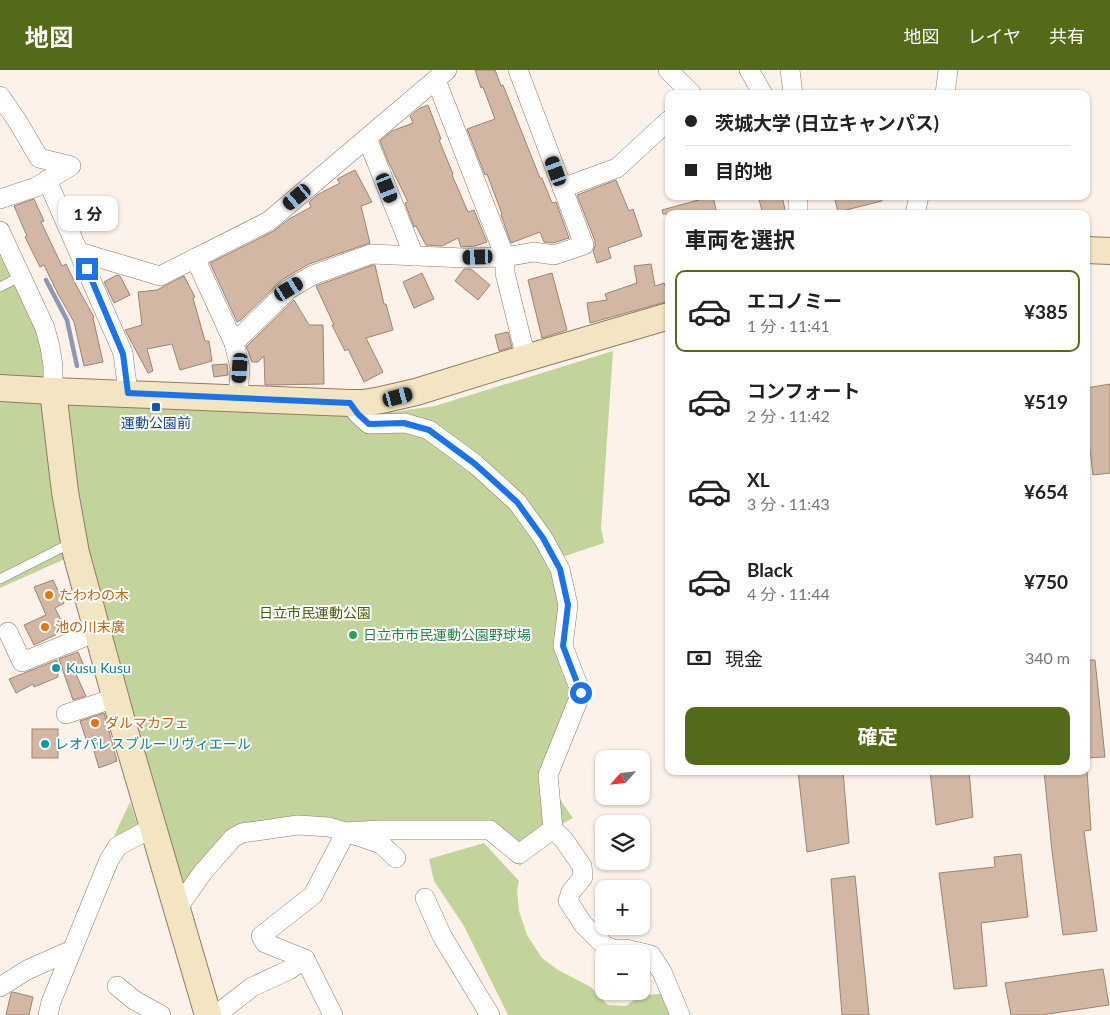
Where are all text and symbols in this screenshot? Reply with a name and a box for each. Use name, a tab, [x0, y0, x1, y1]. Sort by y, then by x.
text: 地図	[25, 22, 73, 51]
text: 地図	[904, 25, 940, 47]
text: レイヤ	[968, 25, 1021, 47]
text: 共有	[1049, 25, 1085, 47]
text: 茨城大学 (日立キャンパス)	[715, 111, 939, 134]
car	[543, 154, 568, 188]
text: 目的地	[715, 159, 772, 182]
car	[374, 171, 399, 205]
car	[280, 182, 313, 212]
callout: 1 分	[57, 196, 117, 232]
text: 1 分	[73, 204, 103, 223]
text: 車両を選択	[685, 226, 795, 253]
car	[462, 249, 493, 265]
route end	[76, 258, 98, 280]
car	[272, 275, 305, 303]
icon: car	[687, 289, 732, 334]
text: エコノミー	[747, 289, 842, 312]
text: ¥385	[1024, 300, 1068, 323]
text: 1 分 · 11:41	[747, 316, 830, 335]
car	[231, 353, 248, 383]
icon: car	[687, 379, 732, 424]
text: コンフォート	[747, 379, 860, 402]
car	[381, 386, 414, 408]
text: ¥519	[1024, 390, 1068, 413]
marker: 運動公園前	[150, 401, 162, 413]
text: 2 分 · 11:42	[747, 406, 830, 425]
place label: 運動公園前	[121, 414, 191, 431]
text: XL	[747, 468, 770, 491]
icon: car	[687, 469, 732, 514]
text: ¥654	[1024, 480, 1068, 503]
text: 3 分 · 11:43	[747, 494, 830, 513]
text: Black	[747, 558, 793, 581]
icon: car	[687, 559, 732, 604]
text: ¥750	[1024, 570, 1068, 593]
text: 4 分 · 11:44	[747, 584, 830, 603]
place label: たわわの木	[59, 586, 129, 603]
marker: たわわの木	[43, 589, 55, 601]
park label: 日立市民運動公園	[259, 604, 371, 621]
place label: 池の川末廣	[55, 618, 125, 635]
marker: 池の川末廣	[39, 621, 51, 633]
place label: 日立市市民運動公園野球場	[363, 626, 531, 643]
marker: 日立市市民運動公園野球場	[347, 629, 359, 641]
icon: cash	[685, 644, 713, 672]
text: 現金	[725, 647, 763, 670]
text: 340 m	[1025, 648, 1070, 667]
place label: Kusu Kusu	[66, 659, 131, 676]
marker: Kusu Kusu	[50, 662, 62, 674]
route start	[570, 682, 592, 704]
button: 確定	[685, 707, 1070, 765]
place label: ダルマカフェ	[105, 714, 189, 731]
marker: ダルマカフェ	[89, 717, 101, 729]
place label: レオパレスブルーリヴィエール	[55, 735, 251, 752]
marker: レオパレスブルーリヴィエール	[39, 738, 51, 750]
north arrow	[595, 750, 650, 805]
map controls	[595, 750, 650, 1000]
button: layers	[595, 815, 650, 870]
button: +	[595, 880, 650, 935]
button: −	[595, 945, 650, 1000]

